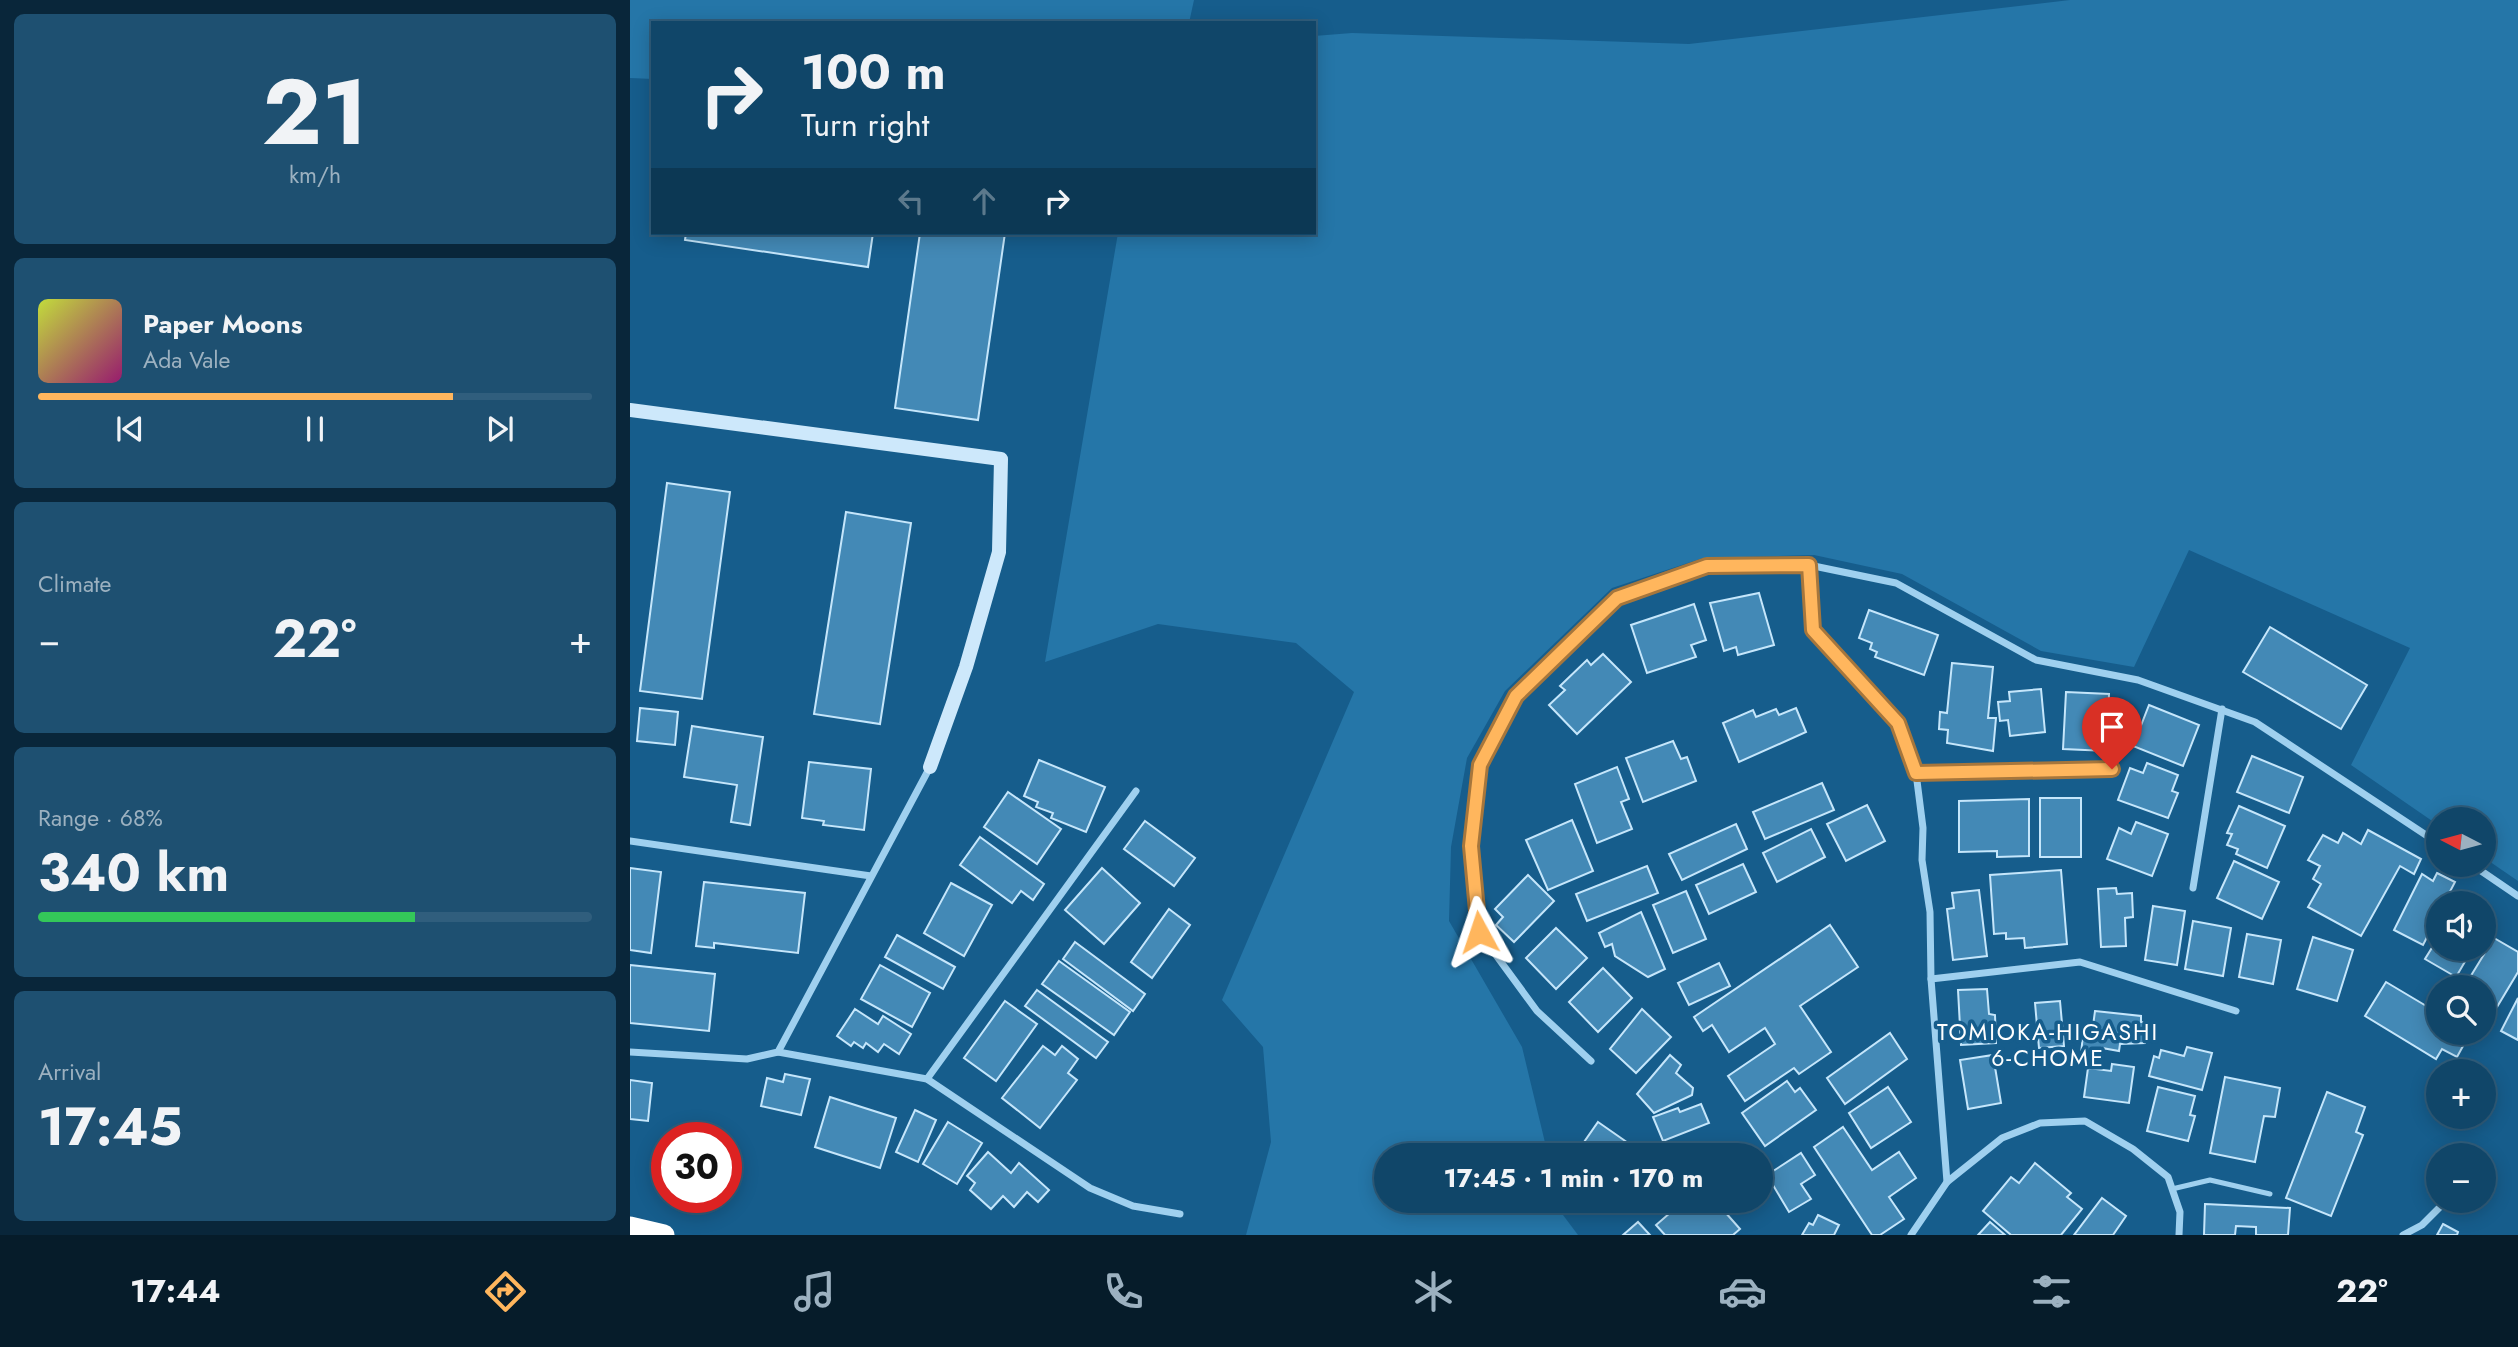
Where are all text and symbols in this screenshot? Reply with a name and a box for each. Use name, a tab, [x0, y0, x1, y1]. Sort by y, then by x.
text: 100 m	[801, 37, 946, 107]
text: 21	[262, 47, 368, 178]
icon: right	[686, 49, 777, 140]
text: Turn right	[801, 102, 930, 148]
text: km/h	[289, 158, 341, 192]
icon: left	[892, 182, 930, 220]
icon: ahead	[965, 182, 1003, 220]
icon: right	[1038, 182, 1076, 220]
text: Paper Moons	[143, 305, 303, 343]
text: Ada Vale	[143, 343, 230, 377]
icon: previous	[111, 410, 149, 448]
icon: pause	[296, 410, 334, 448]
icon: next	[481, 410, 519, 448]
text: Climate	[38, 567, 111, 601]
text: 22°	[273, 601, 356, 677]
text: −	[38, 612, 60, 667]
text: +	[569, 612, 592, 667]
pin	[2082, 697, 2142, 769]
icon: arrive	[2093, 708, 2131, 746]
text: Range · 68%	[38, 801, 163, 835]
north arrow	[2426, 807, 2496, 877]
map controls	[2426, 807, 2496, 1213]
text: 340 km	[38, 835, 229, 911]
button: sound	[2426, 891, 2496, 961]
position arrow	[1442, 895, 1516, 969]
button: search	[2426, 975, 2496, 1045]
district label: TOMIOKA-HIGASHI 6-CHOME	[1937, 1015, 2159, 1075]
text: Arrival	[38, 1055, 101, 1089]
button: +	[2426, 1059, 2496, 1129]
text: 17:45	[38, 1089, 182, 1165]
speed limit sign: 30	[651, 1122, 742, 1213]
button: −	[2426, 1143, 2496, 1213]
text: 17:45 · 1 min · 170 m	[1444, 1159, 1703, 1197]
icon: directions	[481, 1267, 530, 1316]
icon: music	[790, 1267, 839, 1316]
icon: phone	[1099, 1267, 1148, 1316]
icon: climate	[1409, 1267, 1458, 1316]
icon: car	[1718, 1267, 1767, 1316]
icon: filters	[2027, 1267, 2076, 1316]
text: 17:44	[130, 1268, 221, 1314]
text: 22°	[2336, 1268, 2388, 1314]

